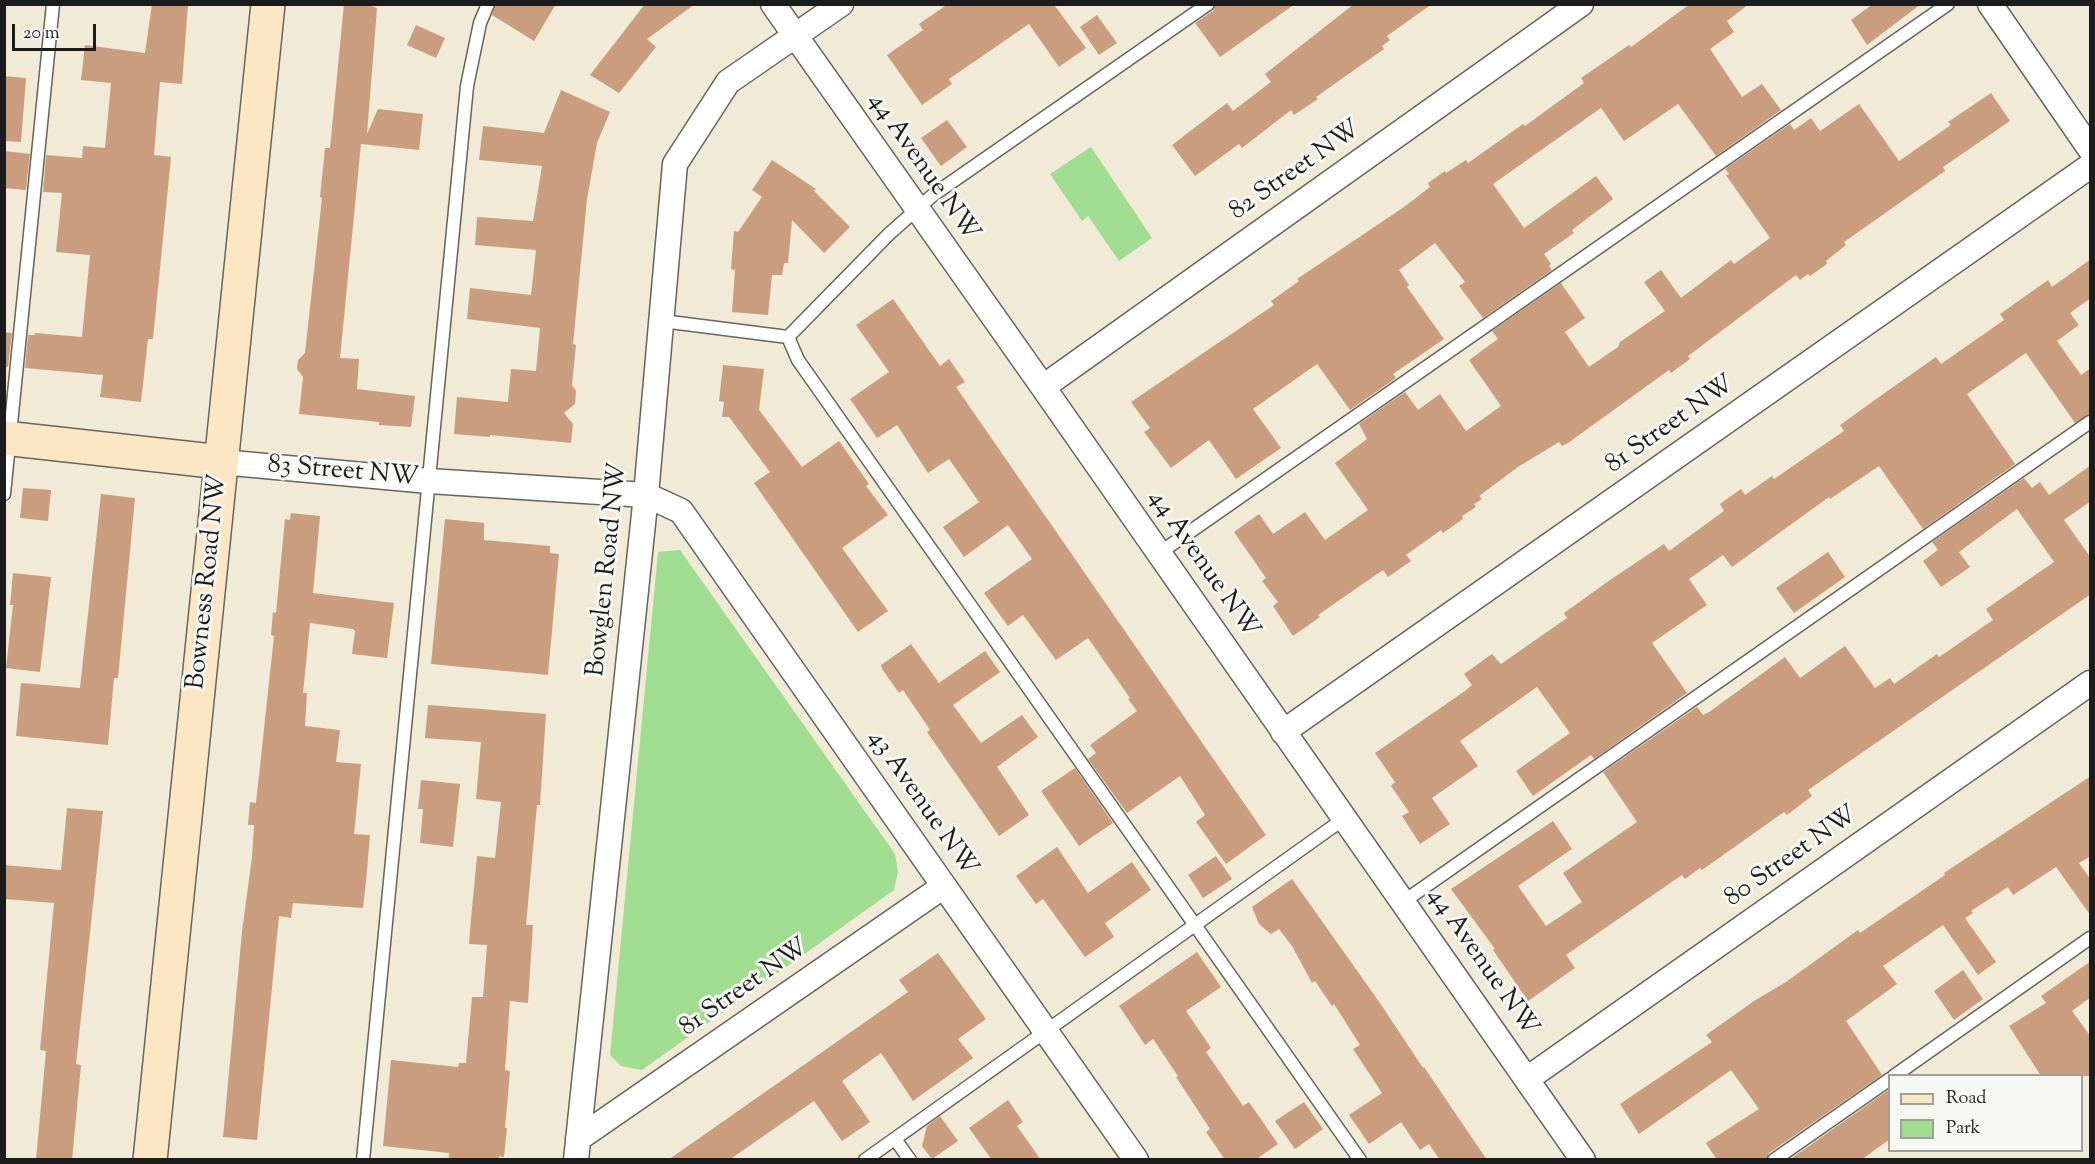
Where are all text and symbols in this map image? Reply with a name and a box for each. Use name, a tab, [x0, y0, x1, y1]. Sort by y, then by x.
scale bar	[15, 12, 99, 50]
text: 20 m	[23, 21, 60, 47]
street label: 44 Avenue NW	[859, 88, 985, 248]
street label: 82 Street NW	[1225, 115, 1367, 229]
street label: 81 Street NW	[1601, 370, 1741, 482]
street label: 83 Street NW	[266, 451, 420, 495]
street label: Bowglen Road NW	[582, 462, 636, 678]
street label: Bowness Road NW	[182, 473, 236, 691]
street label: 44 Avenue NW	[1139, 485, 1265, 645]
street label: 43 Avenue NW	[859, 725, 983, 883]
street label: 80 Street NW	[1720, 801, 1864, 915]
street label: 44 Avenue NW	[1418, 883, 1544, 1043]
street label: 81 Street NW	[675, 933, 815, 1045]
legend	[1888, 1074, 2083, 1152]
text: Road	[1946, 1086, 1986, 1112]
text: Park	[1946, 1116, 1980, 1142]

